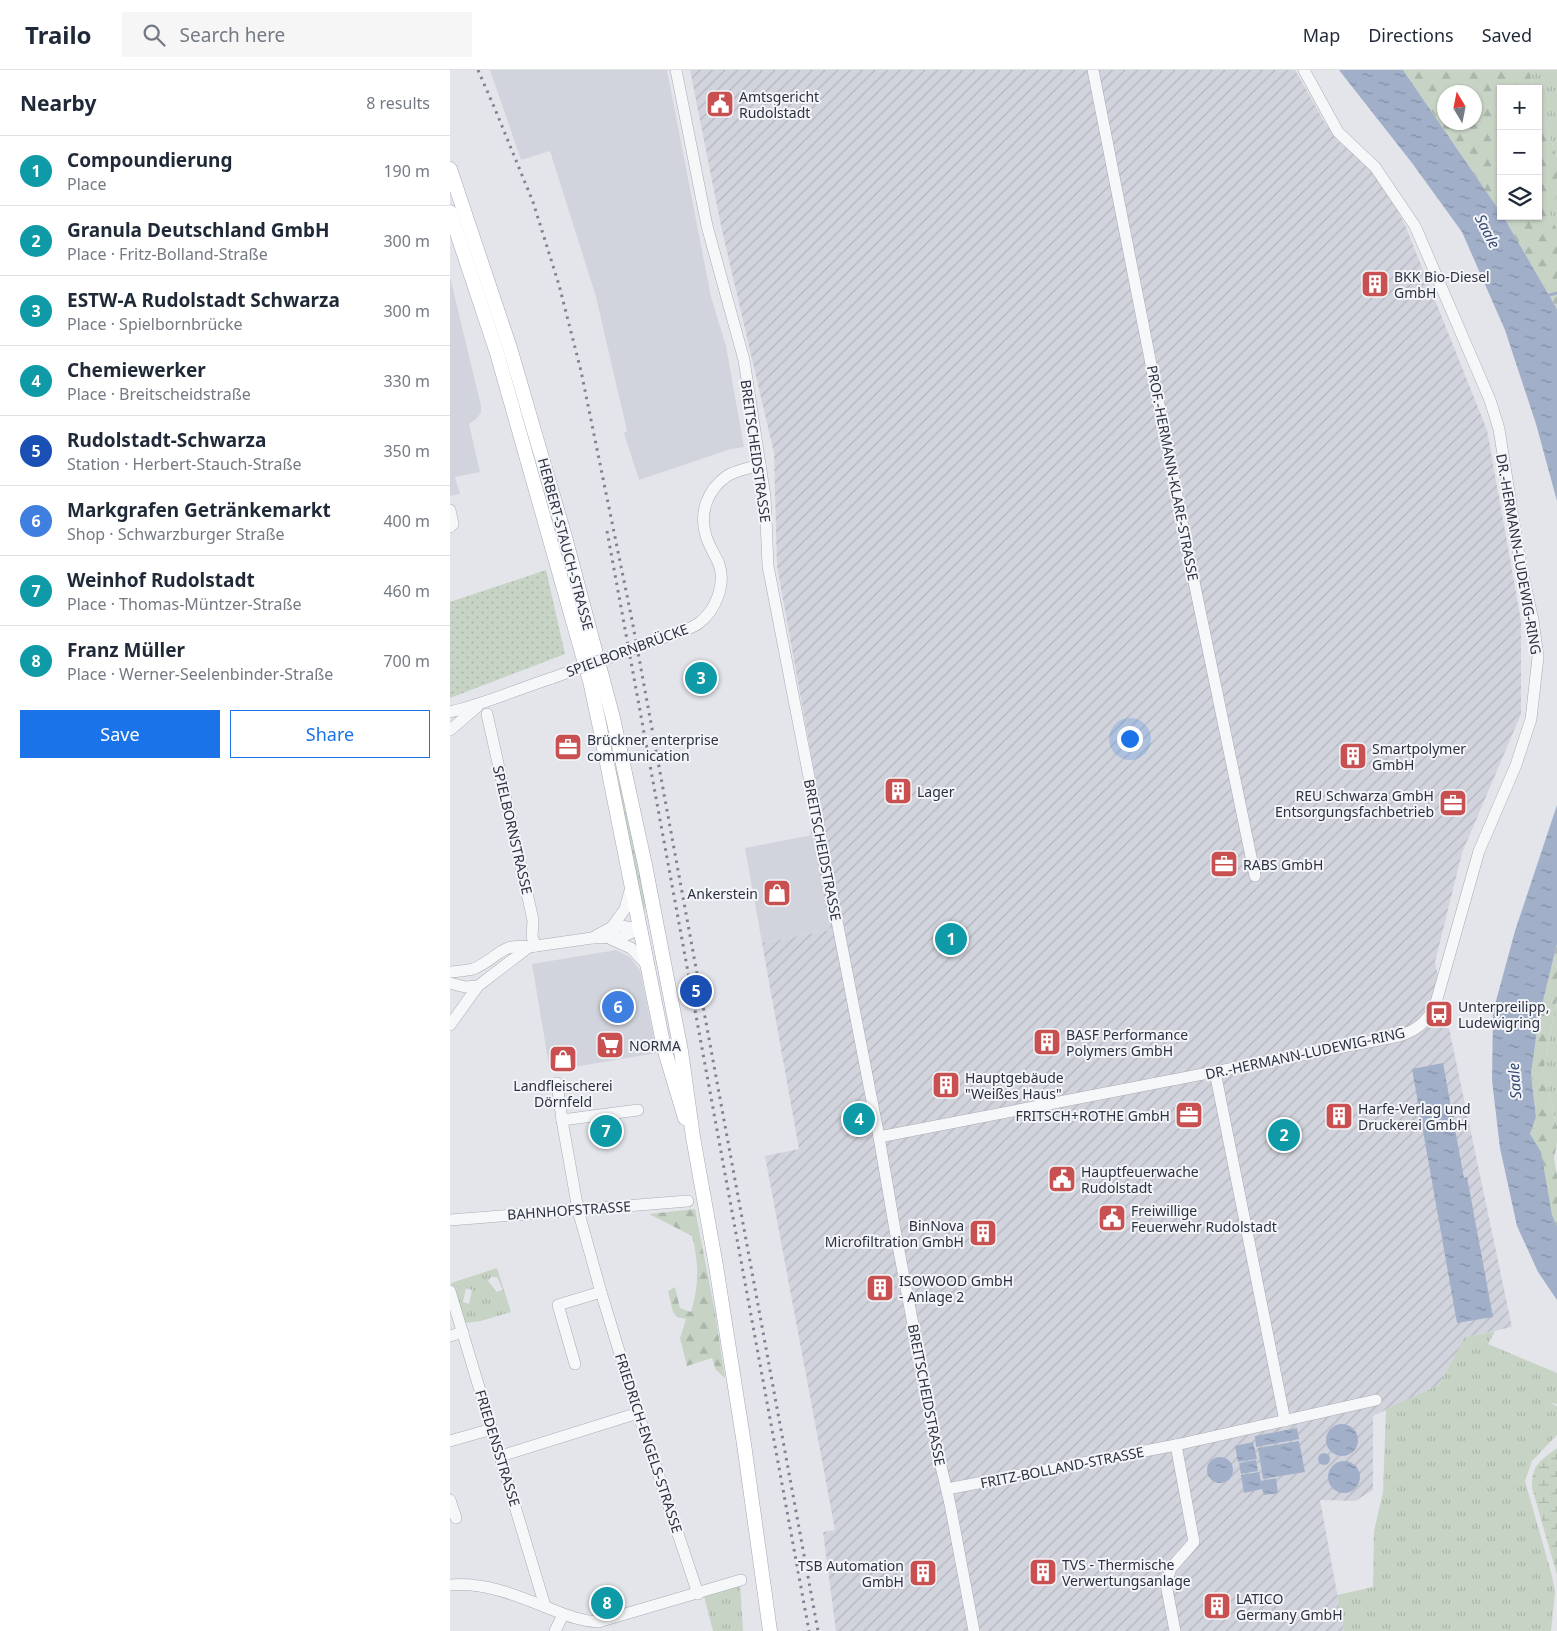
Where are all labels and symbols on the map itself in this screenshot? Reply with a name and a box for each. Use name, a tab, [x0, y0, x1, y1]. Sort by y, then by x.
north arrow	[1437, 85, 1482, 130]
place label: Amtsgericht Rudolstadt	[739, 87, 819, 122]
public building icon: Amtsgericht Rudolstadt	[705, 89, 735, 119]
water label: Saale	[1471, 210, 1505, 252]
place label: BKK Bio-Diesel GmbH	[1394, 267, 1490, 302]
building icon: BKK Bio-Diesel GmbH	[1360, 269, 1390, 299]
street label: PROF.-HERMANN-KLARE-STRASSE	[1143, 364, 1203, 582]
street label: BREITSCHEIDSTRASSE	[737, 378, 775, 524]
street label: DR.-HERMANN-LUDEWIG-RING	[1492, 452, 1546, 656]
street label: HERBERT-STAUCH-STRASSE	[534, 456, 598, 632]
street label: SPIELBORNBRÜCKE	[563, 619, 691, 681]
pin: 3	[685, 659, 717, 697]
your location	[1117, 726, 1143, 752]
place label: Brückner enterprise communication	[587, 730, 719, 765]
office icon: Brückner enterprise communication	[553, 732, 583, 762]
place label: Smartpolymer GmbH	[1372, 739, 1466, 774]
building icon: Smartpolymer GmbH	[1338, 741, 1368, 771]
street label: SPIELBORNSTRASSE	[489, 764, 537, 896]
building icon: Lager	[883, 776, 913, 806]
street label: BREITSCHEIDSTRASSE	[800, 777, 846, 923]
place label: Lager	[917, 782, 955, 801]
place label: REU Schwarza GmbH Entsorgungsfachbetrieb	[1275, 786, 1434, 821]
office icon: REU Schwarza GmbH Entsorgungsfachbetrieb	[1438, 788, 1468, 818]
office icon: RABS GmbH	[1209, 849, 1239, 879]
place label: RABS GmbH	[1243, 855, 1323, 874]
shop icon: Ankerstein	[762, 878, 792, 908]
place label: Ankerstein	[687, 884, 758, 903]
pin: 1	[935, 920, 967, 958]
pin: 5	[680, 972, 712, 1010]
pin: 6	[602, 988, 634, 1026]
place label: Unterpreilipp, Ludewigring	[1458, 997, 1549, 1032]
bus stop icon: Unterpreilipp, Ludewigring	[1424, 999, 1454, 1029]
street label: DR.-HERMANN-LUDEWIG-RING	[1203, 1023, 1407, 1083]
place label: BASF Performance Polymers GmbH	[1066, 1025, 1188, 1060]
building icon: BASF Performance Polymers GmbH	[1032, 1027, 1062, 1057]
supermarket icon: NORMA	[595, 1030, 625, 1060]
place label: NORMA	[629, 1036, 681, 1055]
shop icon: Landfleischerei Dörnfeld	[548, 1044, 578, 1074]
water label: Saale	[1503, 1062, 1525, 1100]
place label: Hauptgebäude "Weißes Haus"	[965, 1068, 1064, 1103]
building icon: Hauptgebäude "Weißes Haus"	[931, 1070, 961, 1100]
place label: Landfleischerei Dörnfeld	[513, 1076, 613, 1111]
place label: Harfe-Verlag und Druckerei GmbH	[1358, 1099, 1471, 1134]
pin: 4	[843, 1100, 875, 1138]
office icon: FRITSCH+ROTHE GmbH	[1174, 1100, 1204, 1130]
building icon: Harfe-Verlag und Druckerei GmbH	[1324, 1101, 1354, 1131]
place label: FRITSCH+ROTHE GmbH	[1016, 1106, 1170, 1125]
pin: 7	[590, 1112, 622, 1150]
pin: 2	[1268, 1116, 1300, 1154]
place label: Hauptfeuerwache Rudolstadt	[1081, 1162, 1199, 1197]
public building icon: Hauptfeuerwache Rudolstadt	[1047, 1164, 1077, 1194]
street label: BAHNHOFSTRASSE	[507, 1196, 631, 1224]
place label: Freiwillige Feuerwehr Rudolstadt	[1131, 1201, 1277, 1236]
public building icon: Freiwillige Feuerwehr Rudolstadt	[1097, 1203, 1127, 1233]
place label: BinNova Microfiltration GmbH	[825, 1216, 964, 1251]
building icon: BinNova Microfiltration GmbH	[968, 1218, 998, 1248]
place label: ISOWOOD GmbH - Anlage 2	[899, 1271, 1013, 1306]
building icon: ISOWOOD GmbH - Anlage 2	[865, 1273, 895, 1303]
street label: BREITSCHEIDSTRASSE	[904, 1322, 950, 1468]
street label: FRIEDRICH-ENGELS-STRASSE	[611, 1351, 687, 1535]
street label: FRIEDENSSTRASSE	[471, 1387, 525, 1509]
street label: FRITZ-BOLLAND-STRASSE	[979, 1442, 1145, 1492]
place label: TVS - Thermische Verwertungsanlage	[1062, 1555, 1191, 1590]
place label: TSB Automation GmbH	[798, 1556, 904, 1591]
building icon: TVS - Thermische Verwertungsanlage	[1028, 1557, 1058, 1587]
building icon: TSB Automation GmbH	[908, 1558, 938, 1588]
pin: 8	[591, 1584, 623, 1622]
place label: LATICO Germany GmbH	[1236, 1589, 1343, 1624]
building icon: LATICO Germany GmbH	[1202, 1591, 1232, 1621]

